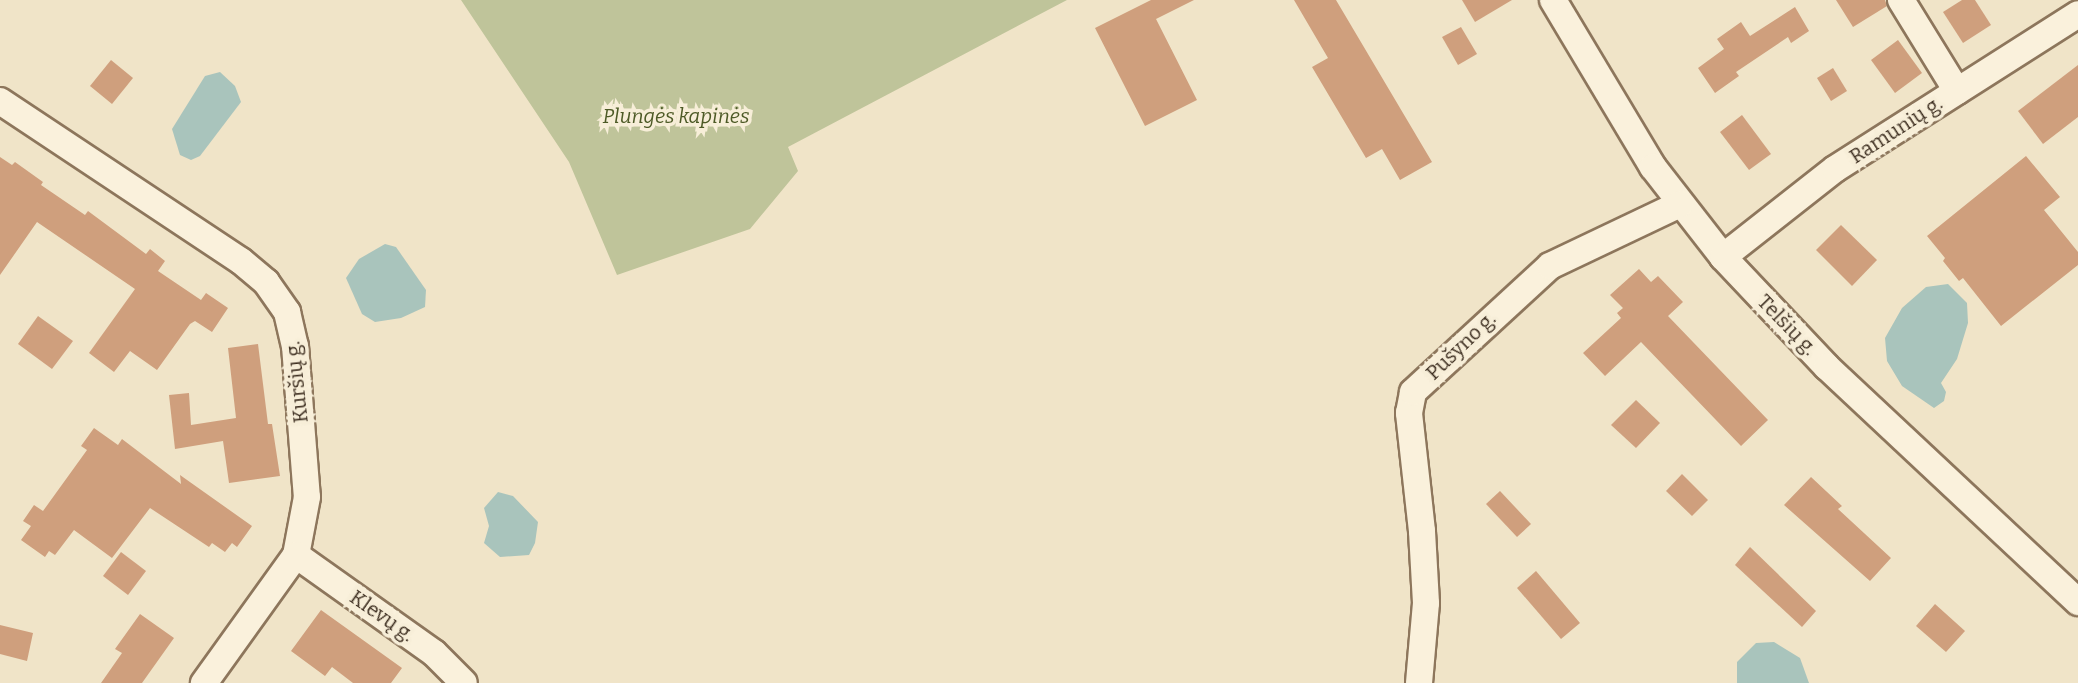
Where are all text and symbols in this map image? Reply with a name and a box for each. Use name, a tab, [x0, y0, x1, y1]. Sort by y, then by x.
street label: Ramunių g.	[1845, 91, 1947, 169]
park label: Plungės kapinės	[603, 104, 749, 128]
street label: Telšių g.	[1752, 290, 1822, 360]
street label: Pušyno g.	[1421, 307, 1501, 385]
street label: Kuršių g.	[281, 340, 313, 424]
street label: Klevų g.	[345, 585, 419, 647]

